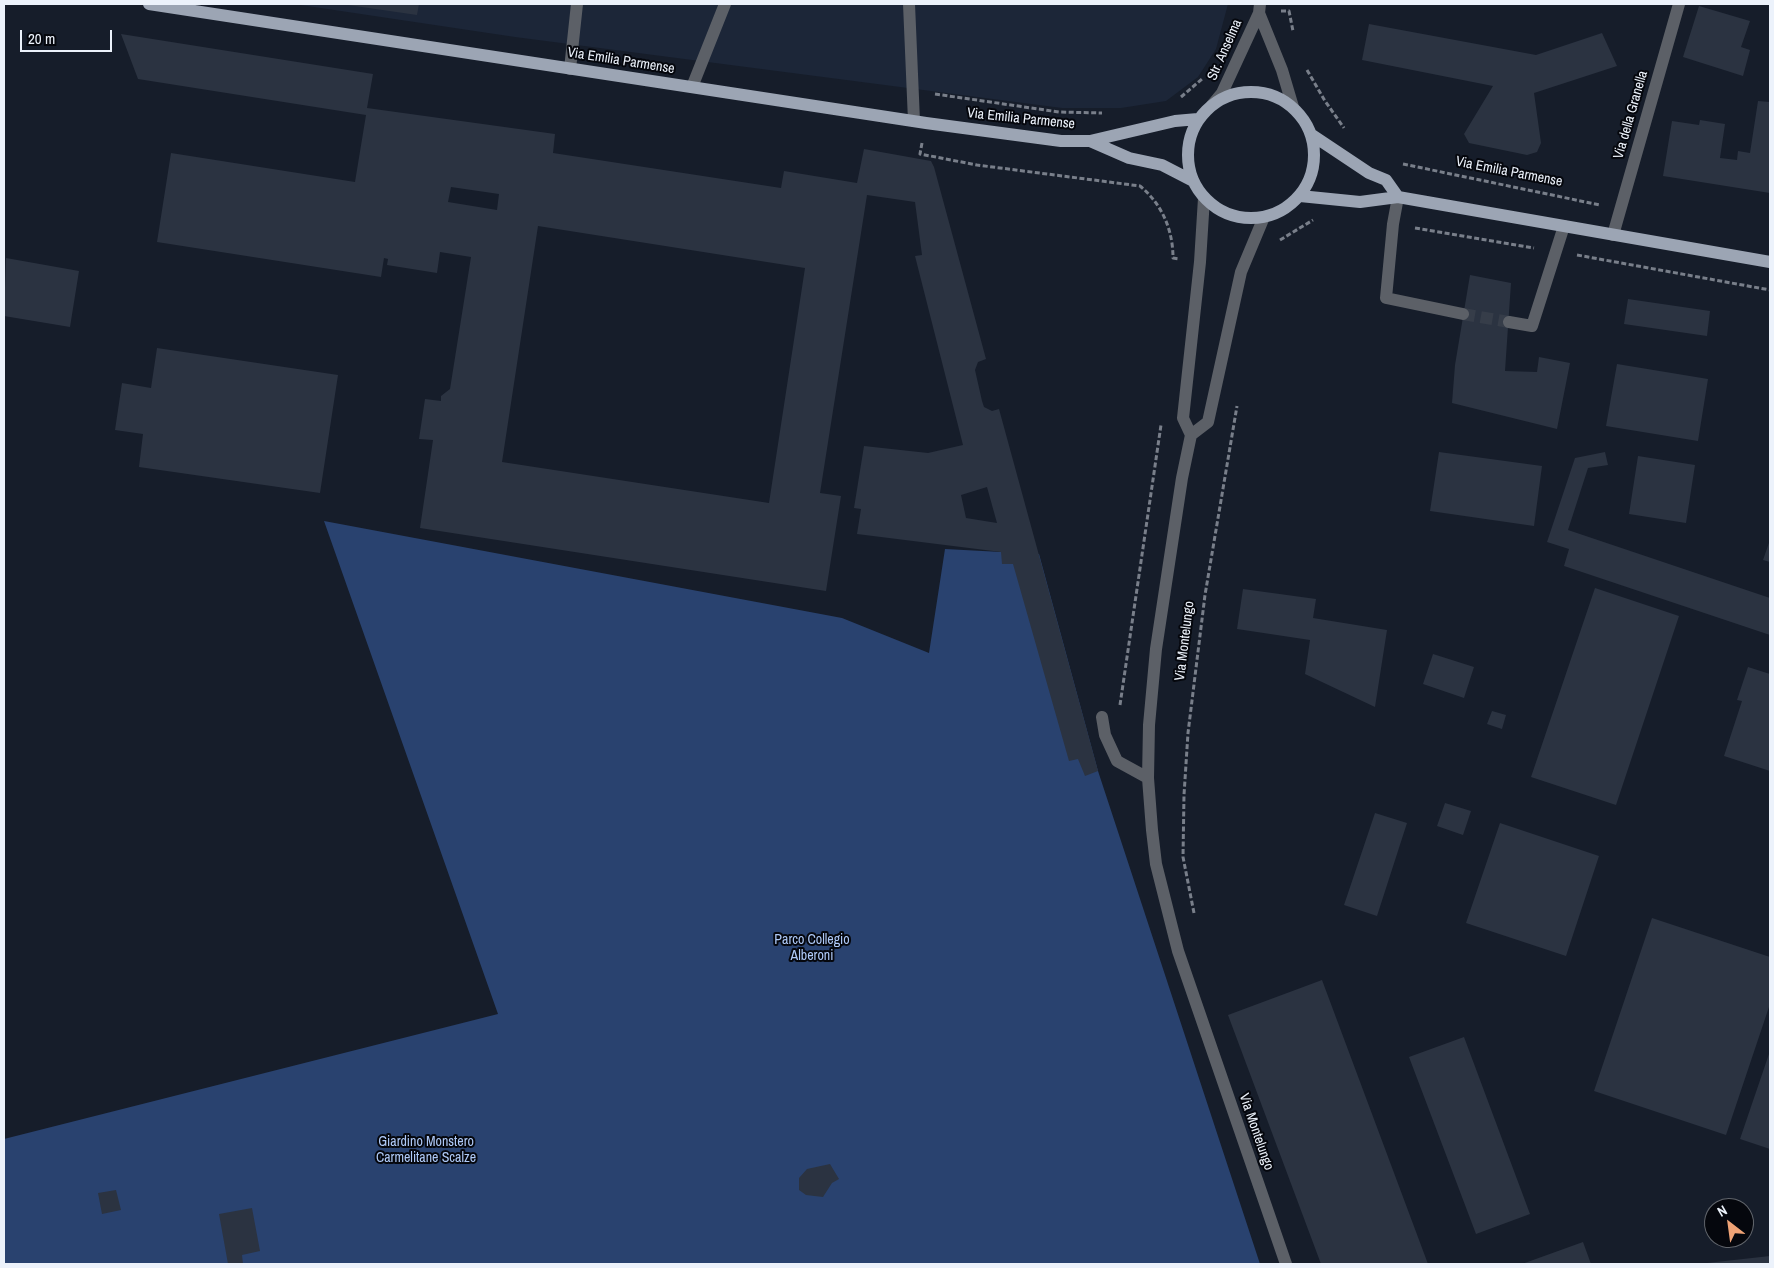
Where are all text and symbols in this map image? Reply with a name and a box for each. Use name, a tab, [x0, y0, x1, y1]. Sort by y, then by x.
street label: Str. Anselma	[1204, 17, 1246, 83]
scale bar	[22, 20, 115, 52]
text: 20 m	[28, 28, 55, 49]
street label: Via Emilia Parmense	[566, 44, 676, 78]
street label: Via della Granella	[1610, 69, 1652, 161]
street label: Via Emilia Parmense	[966, 105, 1076, 133]
street label: Via Emilia Parmense	[1454, 153, 1564, 191]
street label: Via Montelungo	[1172, 600, 1198, 682]
park label: Parco Collegio Alberoni	[774, 932, 850, 964]
street label: Via Montelungo	[1235, 1091, 1277, 1173]
park label: Giardino Monstero Carmelitane Scalze	[376, 1134, 476, 1166]
north arrow	[1704, 1198, 1754, 1248]
text: N	[1714, 1201, 1730, 1221]

